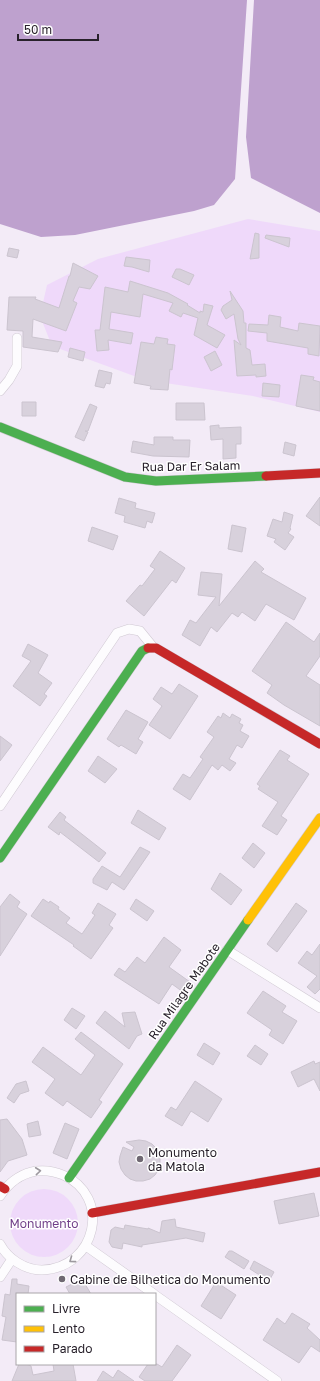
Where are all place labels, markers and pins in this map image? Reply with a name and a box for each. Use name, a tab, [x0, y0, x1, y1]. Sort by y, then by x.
place label: Monumento da Matola	[148, 1145, 217, 1174]
marker: Monumento da Matola	[135, 1154, 145, 1164]
place label: Cabine de Bilhetica do Monumento	[70, 1272, 271, 1287]
marker: Cabine de Bilhetica do Monumento	[57, 1274, 67, 1284]

